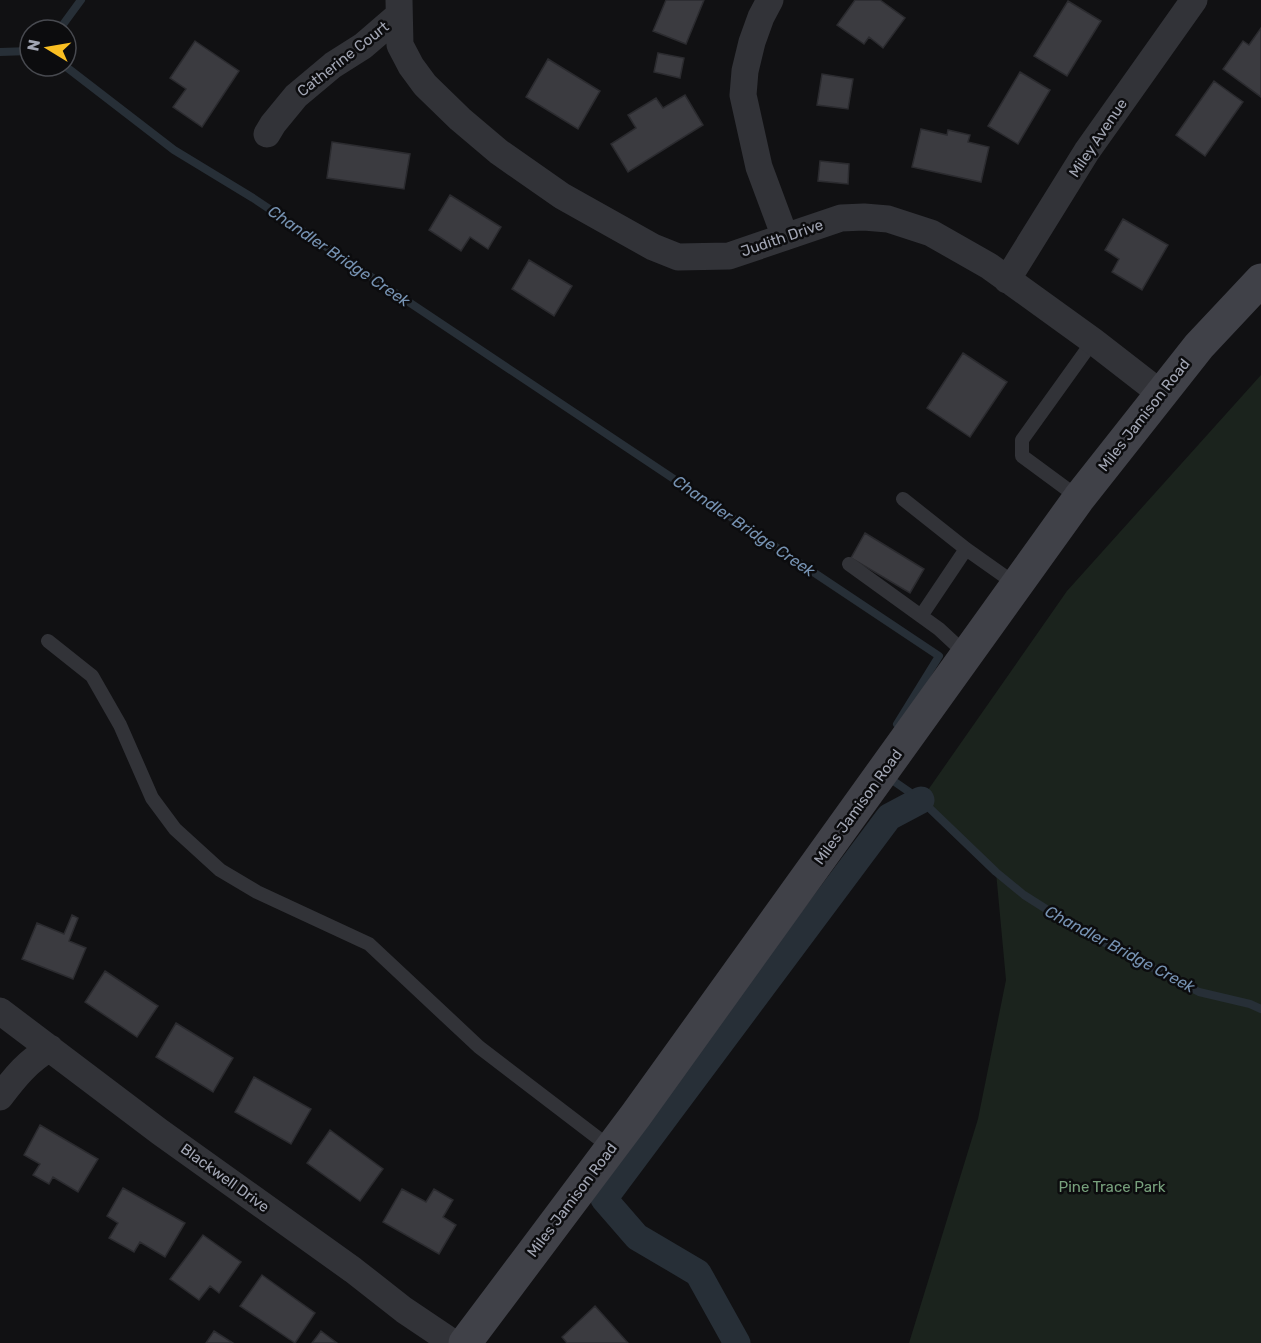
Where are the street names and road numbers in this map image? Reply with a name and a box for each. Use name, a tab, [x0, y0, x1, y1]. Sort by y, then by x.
street label: Catherine Court	[294, 18, 392, 100]
street label: Miley Avenue	[1065, 95, 1131, 181]
street label: Judith Drive	[739, 216, 825, 260]
street label: Miles Jamison Road	[1094, 355, 1194, 475]
street label: Miles Jamison Road	[810, 746, 906, 868]
street label: Miles Jamison Road	[523, 1139, 621, 1261]
street label: Blackwell Drive	[177, 1140, 273, 1216]

